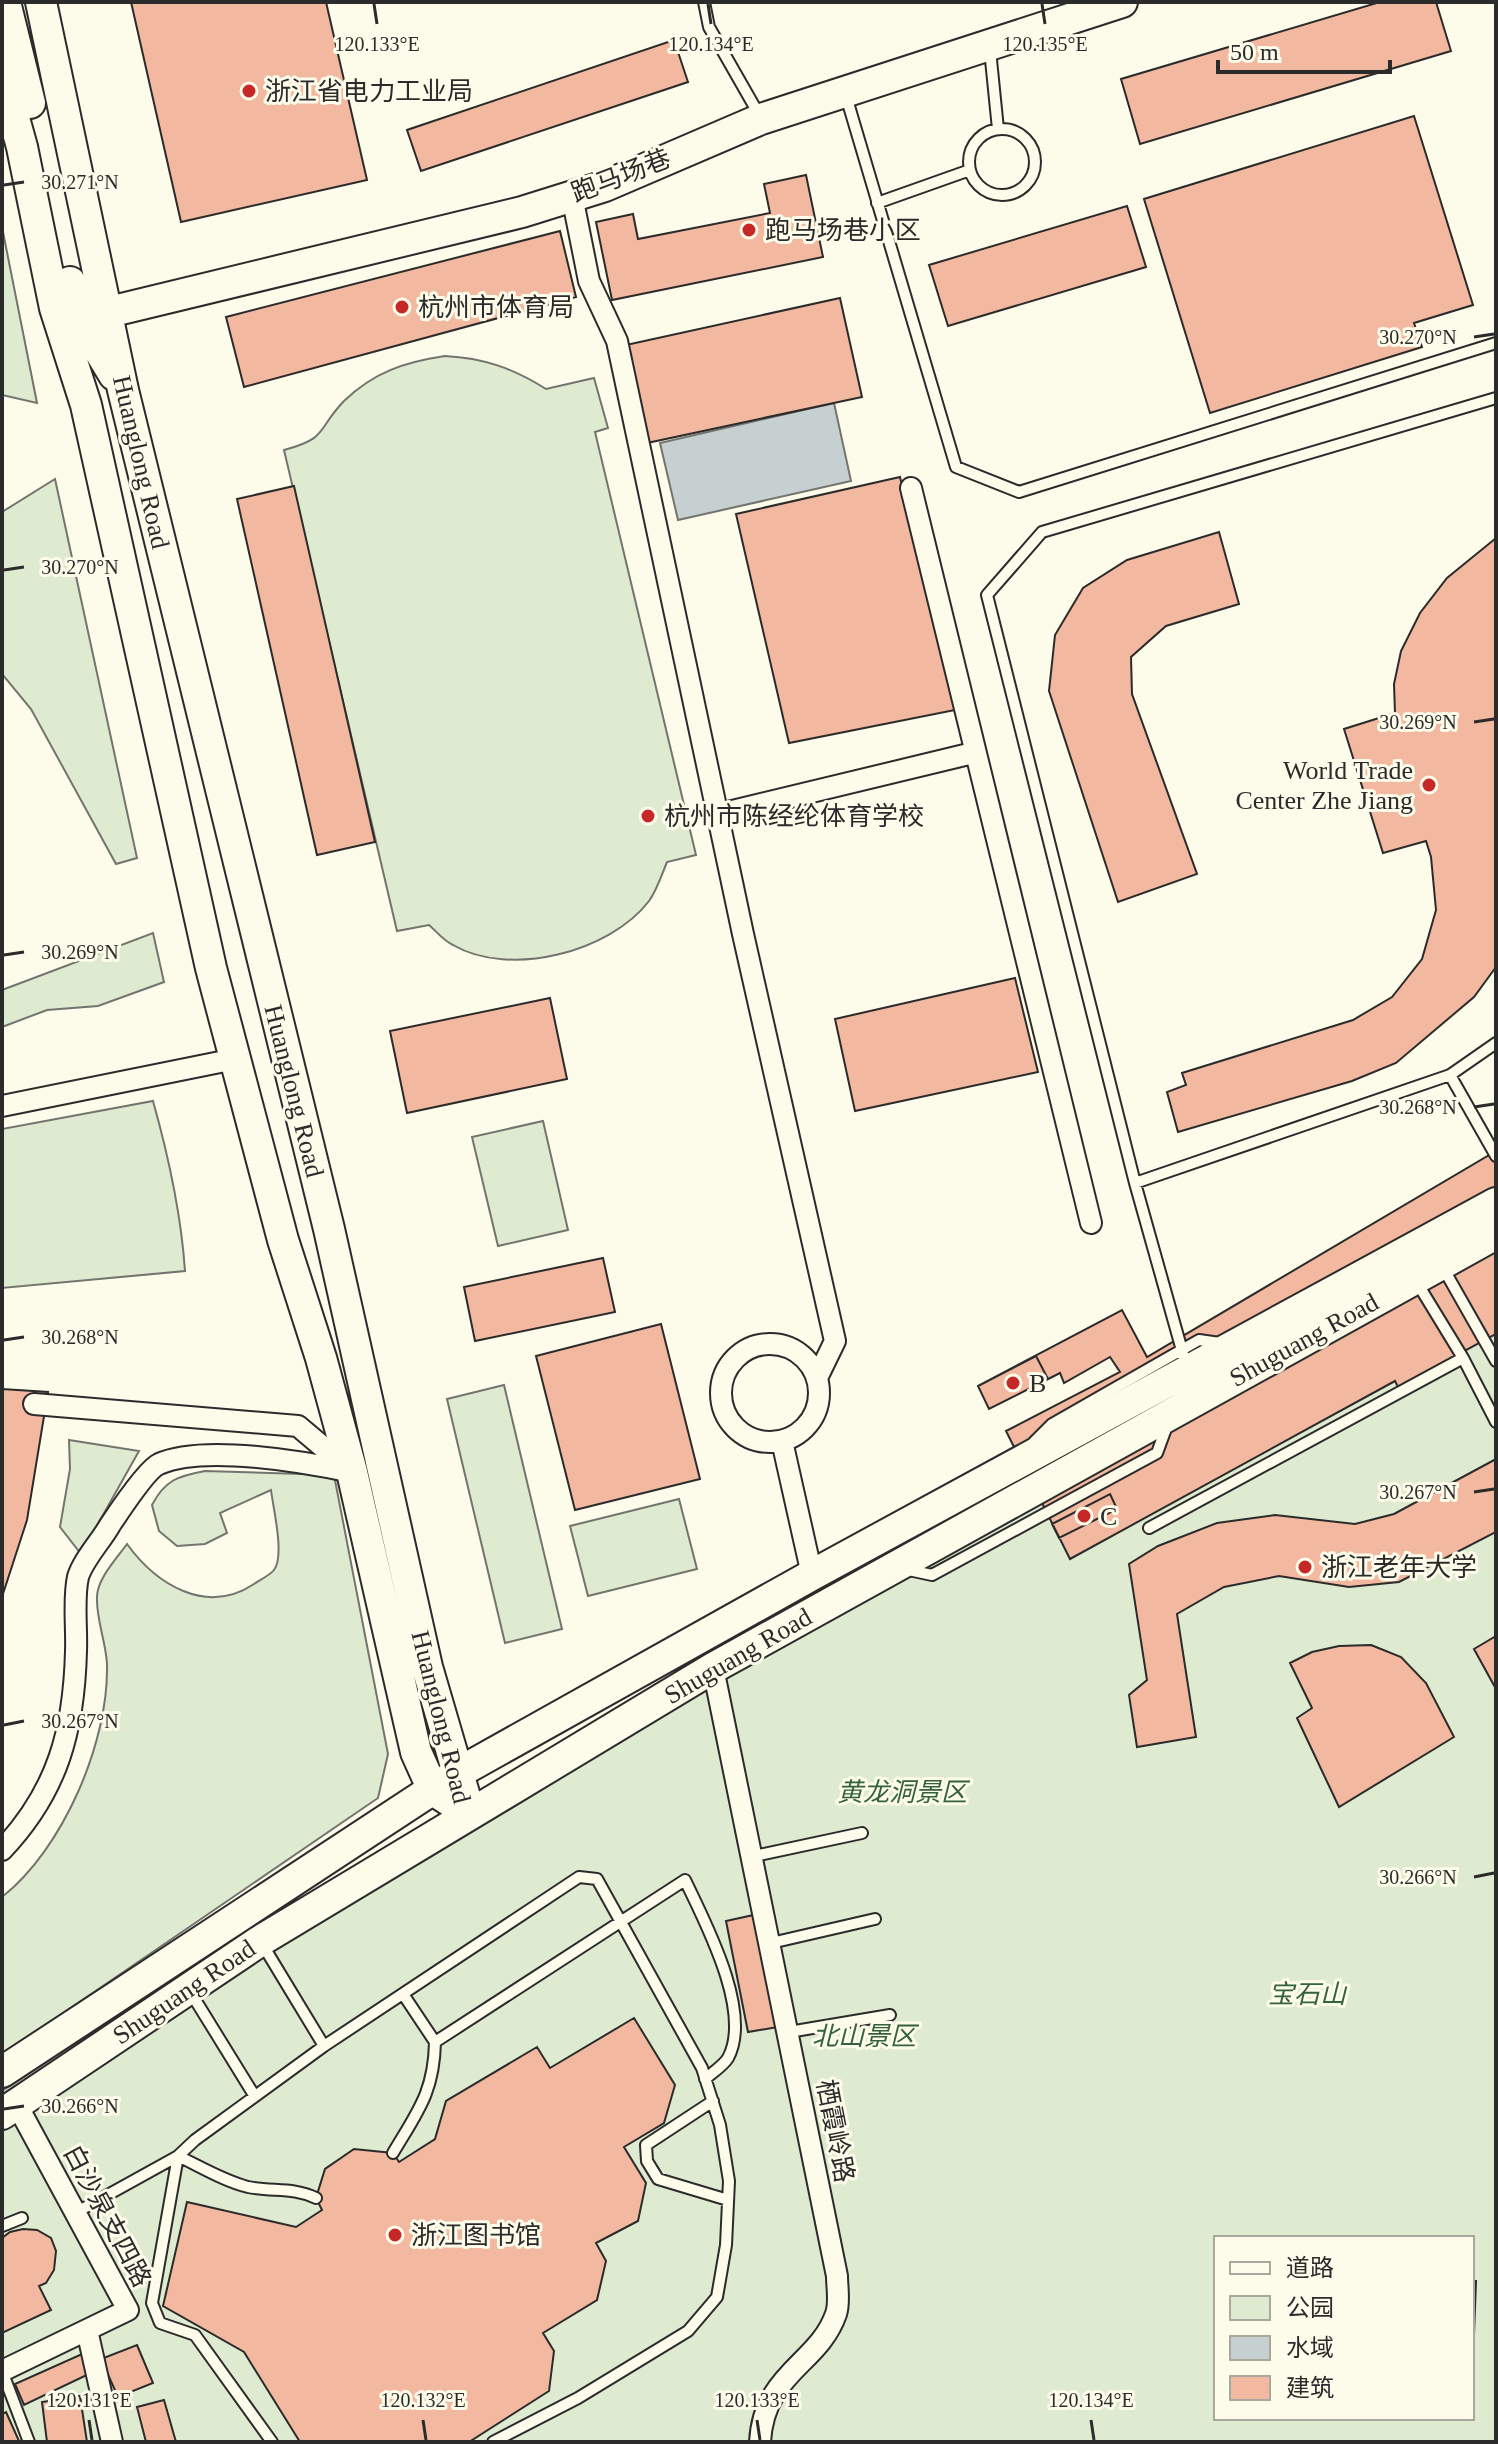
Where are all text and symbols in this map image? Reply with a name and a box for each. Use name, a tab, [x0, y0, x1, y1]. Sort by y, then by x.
scale bar	[1218, 24, 1390, 74]
text: 120.133°E	[334, 33, 420, 55]
text: 120.134°E	[668, 33, 754, 55]
text: 120.135°E	[1002, 33, 1088, 55]
text: 50 m	[1230, 39, 1279, 65]
place label: 浙江省电力工业局	[265, 77, 473, 106]
marker: 浙江省电力工业局	[240, 82, 258, 100]
street label: 跑马场巷	[567, 144, 675, 208]
text: 30.271°N	[41, 171, 119, 193]
place label: 跑马场巷小区	[765, 216, 921, 245]
marker: 跑马场巷小区	[740, 221, 758, 239]
place label: 杭州市体育局	[418, 293, 574, 322]
marker: 杭州市体育局	[393, 298, 411, 316]
text: 30.270°N	[1379, 326, 1457, 348]
street label: Huanglong Road	[107, 373, 175, 551]
text: 30.270°N	[41, 556, 119, 578]
text: 30.269°N	[1379, 711, 1457, 733]
place label: World Trade Center Zhe Jiang	[1235, 756, 1413, 815]
marker: World Trade Center Zhe Jiang	[1420, 776, 1438, 794]
place label: 杭州市陈经纶体育学校	[664, 802, 924, 831]
marker: 杭州市陈经纶体育学校	[639, 807, 657, 825]
text: 30.269°N	[41, 941, 119, 963]
street label: Huanglong Road	[259, 1002, 329, 1180]
text: 30.268°N	[1379, 1096, 1457, 1118]
street label: Shuguang Road	[1225, 1287, 1383, 1393]
text: 30.268°N	[41, 1326, 119, 1348]
place label: B	[1029, 1369, 1046, 1398]
marker: B	[1004, 1374, 1022, 1392]
text: 30.267°N	[1379, 1481, 1457, 1503]
place label: C	[1100, 1502, 1117, 1531]
marker: C	[1075, 1507, 1093, 1525]
place label: 浙江老年大学	[1321, 1553, 1477, 1582]
marker: 浙江老年大学	[1296, 1558, 1314, 1576]
street label: Shuguang Road	[659, 1602, 817, 1710]
street label: Huanglong Road	[406, 1628, 476, 1806]
text: 30.267°N	[41, 1710, 119, 1732]
park label: 黄龙洞景区	[837, 1778, 971, 1807]
text: 30.266°N	[1379, 1866, 1457, 1888]
street label: Shuguang Road	[107, 1934, 261, 2050]
park label: 宝石山	[1268, 1980, 1348, 2009]
park label: 北山景区	[812, 2022, 920, 2051]
street label: 栖霞岭路	[811, 2077, 859, 2185]
text: 30.266°N	[41, 2095, 119, 2117]
street label: 白沙泉支四路	[58, 2140, 156, 2292]
place label: 浙江图书馆	[411, 2221, 541, 2250]
marker: 浙江图书馆	[386, 2226, 404, 2244]
legend	[1214, 2236, 1474, 2420]
text: 道路	[1286, 2255, 1334, 2281]
text: 公园	[1286, 2295, 1334, 2321]
text: 水域	[1286, 2335, 1334, 2361]
text: 建筑	[1286, 2375, 1334, 2401]
text: 120.131°E	[46, 2389, 132, 2411]
text: 120.132°E	[380, 2389, 466, 2411]
text: 120.133°E	[714, 2389, 800, 2411]
text: 120.134°E	[1048, 2389, 1134, 2411]

